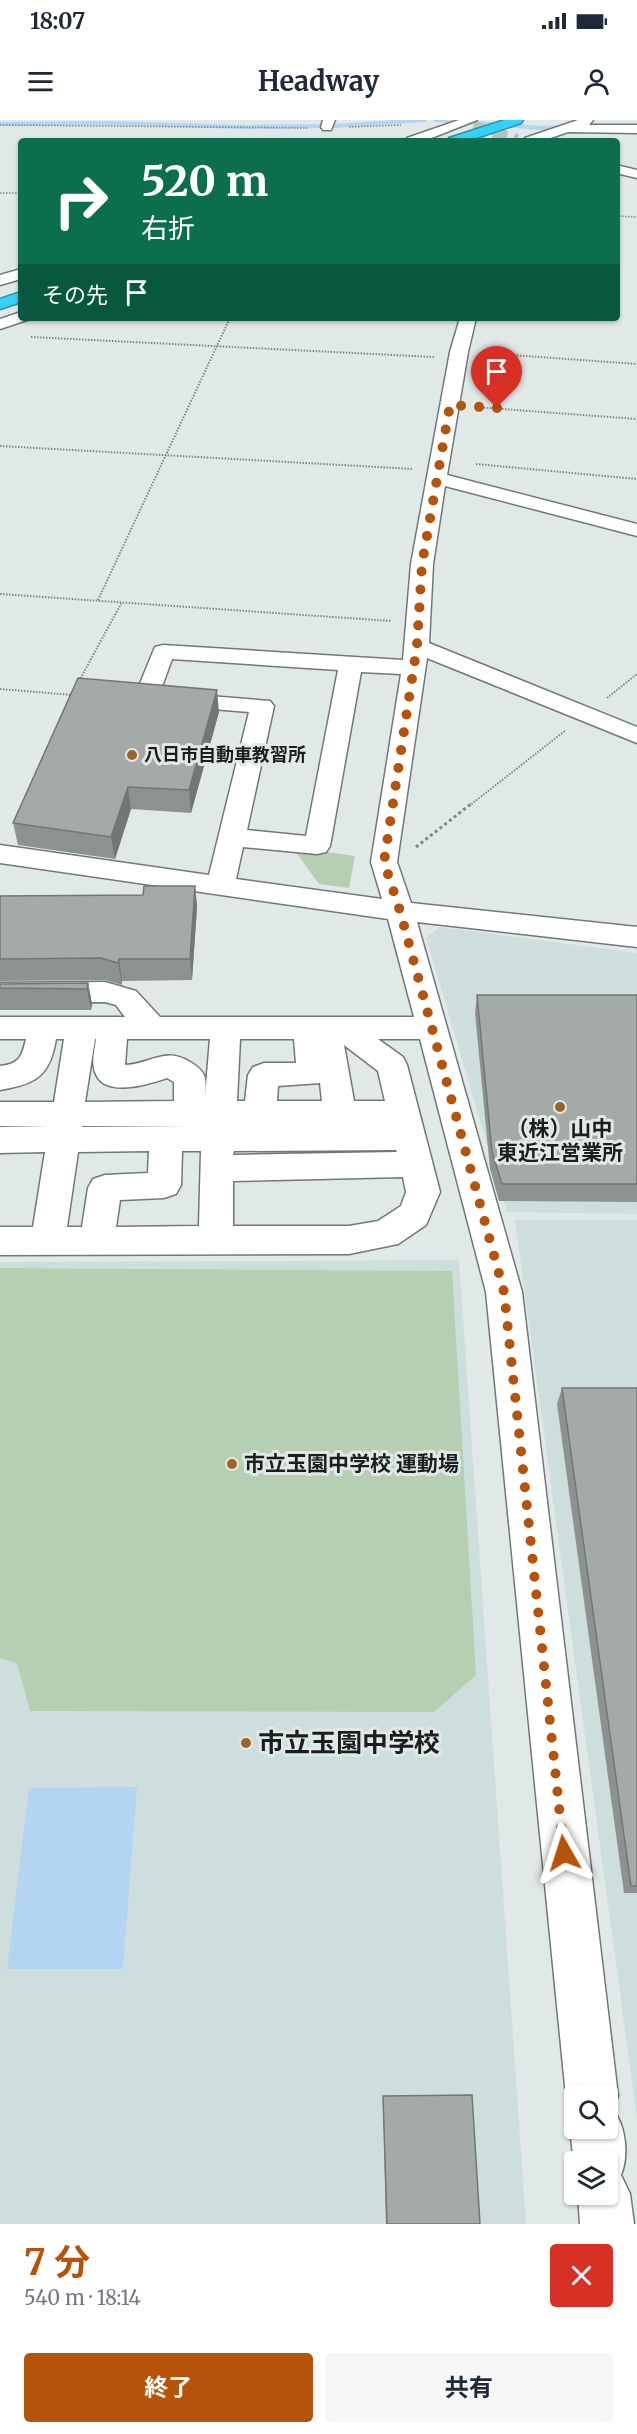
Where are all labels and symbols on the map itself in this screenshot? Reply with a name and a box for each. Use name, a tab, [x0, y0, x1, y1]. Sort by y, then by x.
pin	[471, 346, 522, 408]
place label: 八日市自動車教習所	[144, 743, 306, 766]
marker: 八日市自動車教習所	[125, 748, 139, 762]
marker: （株）山中 東近江営業所	[553, 1100, 567, 1114]
place label: （株）山中 東近江営業所	[497, 1115, 623, 1166]
place label: 市立玉園中学校 運動場	[244, 1450, 459, 1477]
marker: 市立玉園中学校 運動場	[225, 1457, 239, 1471]
place label: 市立玉園中学校	[258, 1726, 440, 1759]
marker: 市立玉園中学校	[239, 1736, 253, 1750]
position arrow	[532, 1821, 596, 1885]

